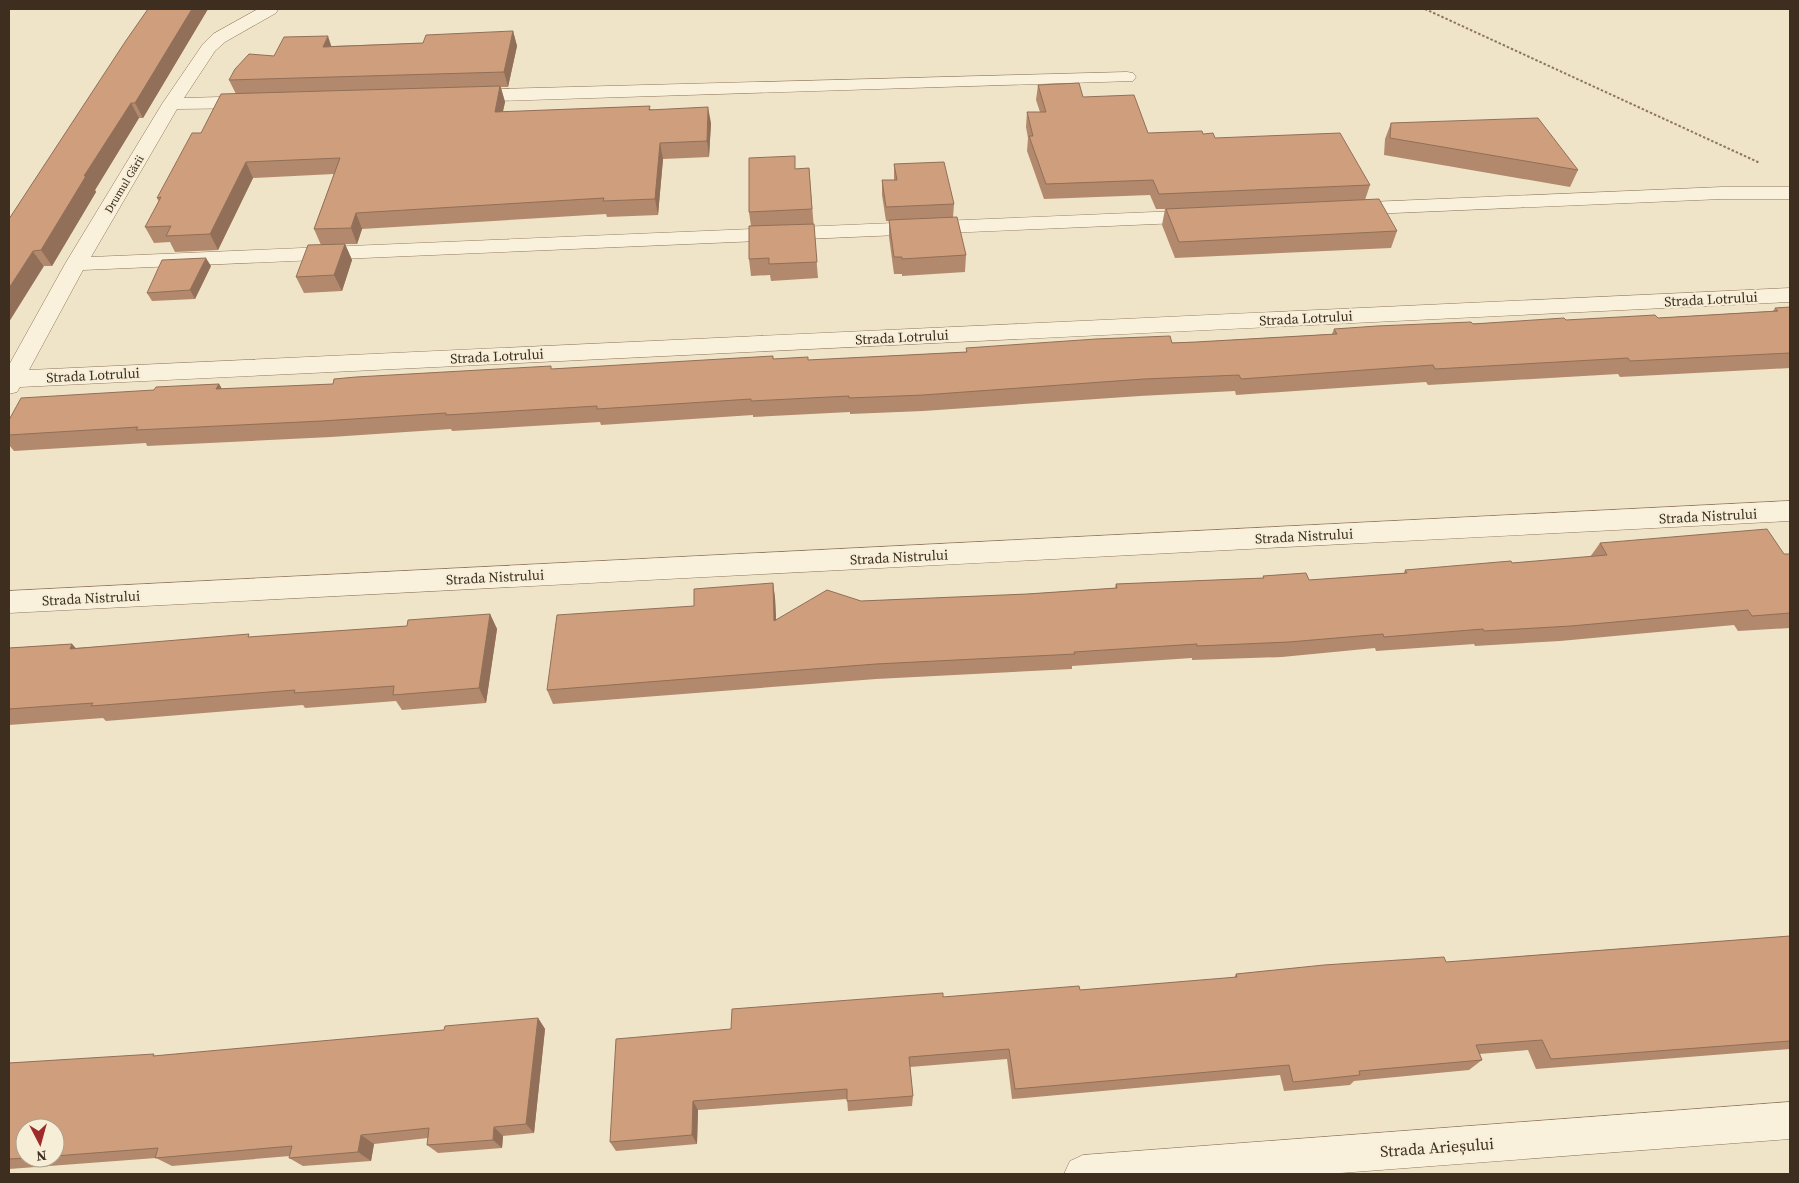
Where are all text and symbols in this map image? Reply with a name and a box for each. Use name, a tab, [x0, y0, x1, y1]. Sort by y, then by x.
street label: Drumul Gării	[101, 152, 148, 216]
street label: Strada Lotrului	[1664, 287, 1758, 311]
street label: Strada Lotrului	[1259, 306, 1353, 330]
street label: Strada Lotrului	[855, 325, 949, 349]
street label: Strada Lotrului	[450, 344, 544, 368]
street label: Strada Lotrului	[46, 363, 140, 387]
street label: Strada Nistrului	[1658, 503, 1758, 529]
street label: Strada Nistrului	[1254, 523, 1354, 549]
street label: Strada Nistrului	[849, 544, 949, 570]
street label: Strada Nistrului	[445, 564, 545, 590]
street label: Strada Nistrului	[41, 585, 141, 611]
north arrow	[15, 1118, 65, 1168]
street label: Strada Arieșului	[1379, 1132, 1495, 1162]
text: N	[35, 1145, 47, 1166]

